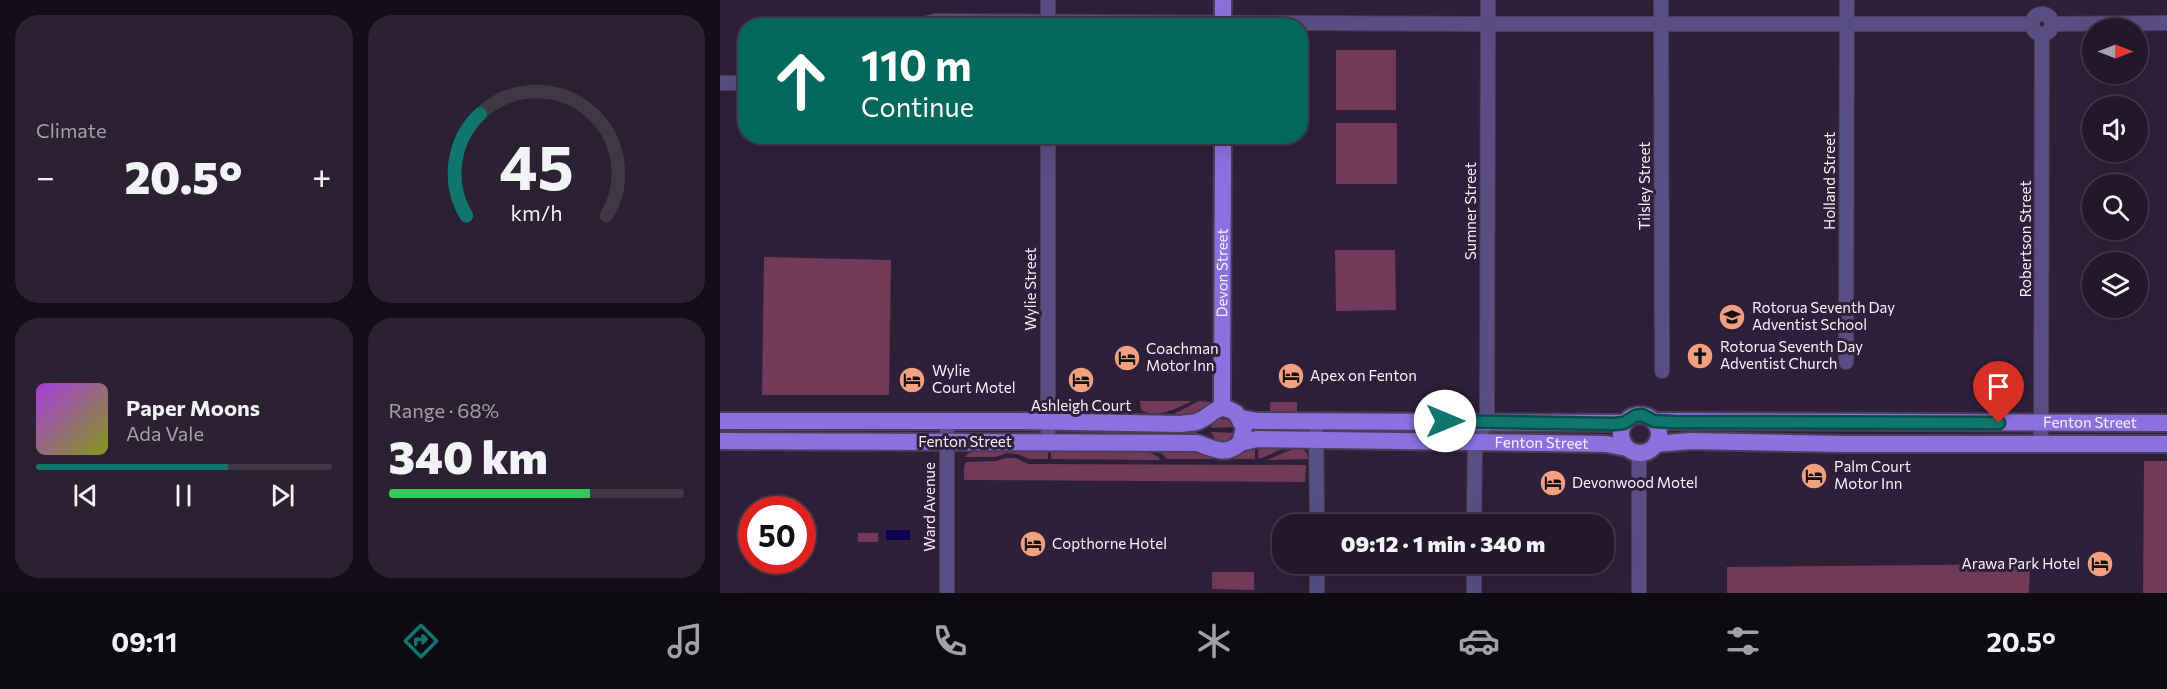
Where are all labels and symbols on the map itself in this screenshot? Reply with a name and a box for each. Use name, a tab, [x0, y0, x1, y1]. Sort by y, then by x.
north arrow	[2082, 18, 2148, 84]
street label: Holland Street	[1820, 132, 1838, 230]
street label: Tilsley Street	[1635, 142, 1653, 230]
street label: Sumner Street	[1461, 162, 1479, 260]
street label: Robertson Street	[2016, 180, 2034, 298]
street label: Devon Street	[1212, 228, 1231, 318]
street label: Wylie Street	[1021, 247, 1039, 331]
place label: Rotorua Seventh Day Adventist School	[1752, 298, 1895, 333]
school or university icon: Rotorua Seventh Day Adventist School	[1717, 302, 1747, 332]
place label: Rotorua Seventh Day Adventist Church	[1720, 337, 1863, 372]
place label: Coachman Motor Inn	[1146, 339, 1219, 374]
church icon: Rotorua Seventh Day Adventist Church	[1685, 341, 1715, 371]
hotel icon: Coachman Motor Inn	[1112, 343, 1142, 373]
place label: Wylie Court Motel	[932, 361, 1016, 396]
hotel icon: Apex on Fenton	[1276, 361, 1306, 391]
pin	[1973, 361, 2024, 423]
hotel icon: Wylie Court Motel	[897, 365, 927, 395]
hotel icon: Ashleigh Court	[1066, 365, 1096, 395]
place label: Apex on Fenton	[1310, 366, 1417, 384]
position arrow	[1413, 389, 1477, 453]
place label: Ashleigh Court	[1031, 396, 1131, 414]
street label: Fenton Street	[2043, 413, 2137, 431]
street label: Fenton Street	[918, 432, 1012, 450]
street label: Fenton Street	[1495, 432, 1589, 452]
place label: Palm Court Motor Inn	[1834, 457, 1911, 492]
hotel icon: Palm Court Motor Inn	[1799, 461, 1829, 491]
street label: Ward Avenue	[920, 462, 938, 552]
hotel icon: Devonwood Motel	[1538, 468, 1568, 498]
place label: Devonwood Motel	[1572, 473, 1698, 491]
speed limit sign: 50	[738, 496, 816, 574]
hotel icon: Copthorne Hotel	[1018, 529, 1048, 559]
place label: Copthorne Hotel	[1052, 534, 1167, 552]
hotel icon: Arawa Park Hotel	[2085, 549, 2115, 579]
place label: Arawa Park Hotel	[1961, 554, 2080, 572]

